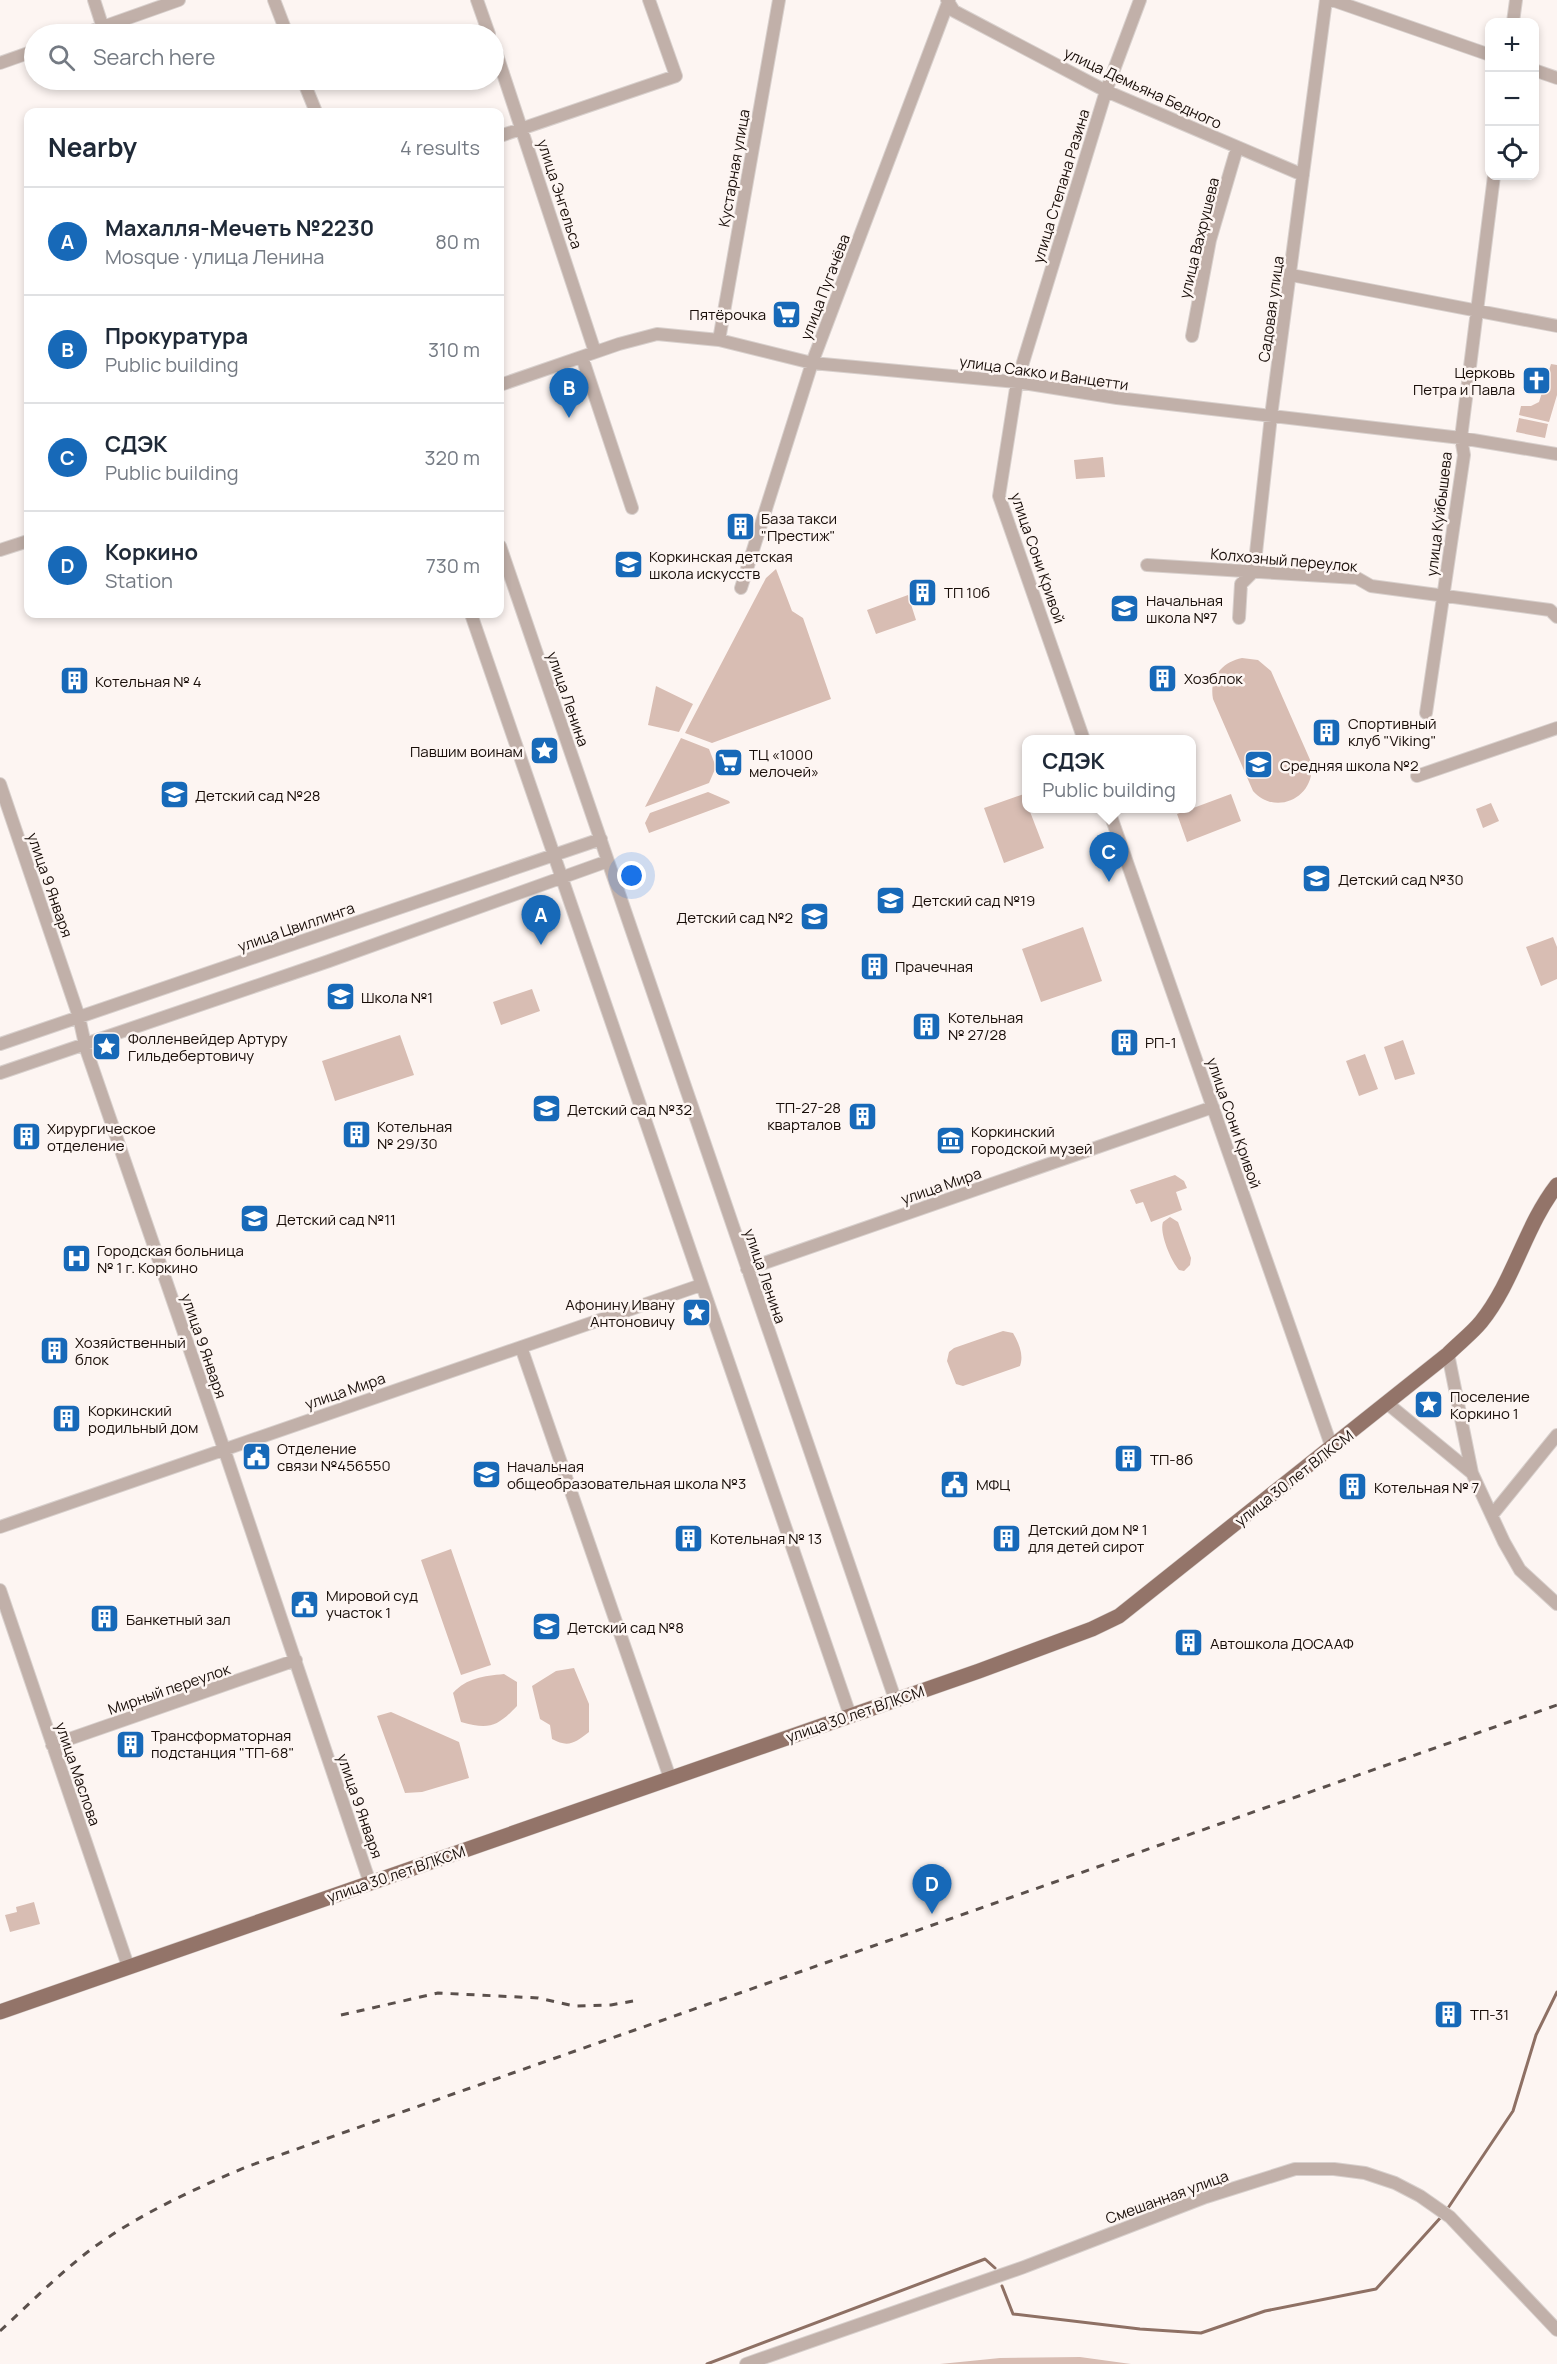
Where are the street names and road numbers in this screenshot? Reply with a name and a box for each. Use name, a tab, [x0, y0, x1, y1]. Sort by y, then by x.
street label: улица Демьяна Бедного	[1061, 42, 1226, 134]
street label: улица Степана Разина	[1028, 106, 1094, 266]
street label: Кустарная улица	[713, 107, 755, 229]
street label: улица Энгельса	[532, 137, 588, 251]
street label: улица Вахрушева	[1174, 175, 1224, 301]
street label: улица Пугачёва	[795, 231, 855, 343]
street label: Садовая улица	[1253, 255, 1289, 363]
street label: улица Сакко и Ванцетти	[958, 351, 1130, 395]
street label: улица Куйбышева	[1421, 451, 1457, 577]
street label: улица Сони Кривой	[1006, 490, 1070, 626]
street label: Колхозный переулок	[1210, 543, 1359, 577]
street label: улица Ленина	[542, 649, 594, 749]
street label: улица 9 Января	[22, 830, 78, 940]
street label: улица Цвиллинга	[235, 897, 357, 957]
street label: улица Сони Кривой	[1202, 1055, 1266, 1191]
street label: улица Мира	[898, 1162, 984, 1210]
street label: улица Ленина	[739, 1226, 791, 1326]
street label: улица 9 Января	[176, 1291, 232, 1401]
street label: улица Мира	[302, 1367, 388, 1415]
street label: улица 30 лет ВЛКСМ	[1230, 1425, 1358, 1531]
street label: Мирный переулок	[105, 1658, 233, 1720]
street label: улица 30 лет ВЛКСМ	[783, 1680, 927, 1748]
street label: улица Маслова	[50, 1719, 106, 1829]
street label: улица 9 Января	[332, 1751, 388, 1861]
street label: улица 30 лет ВЛКСМ	[324, 1840, 468, 1908]
street label: Смешанная улица	[1103, 2165, 1231, 2229]

